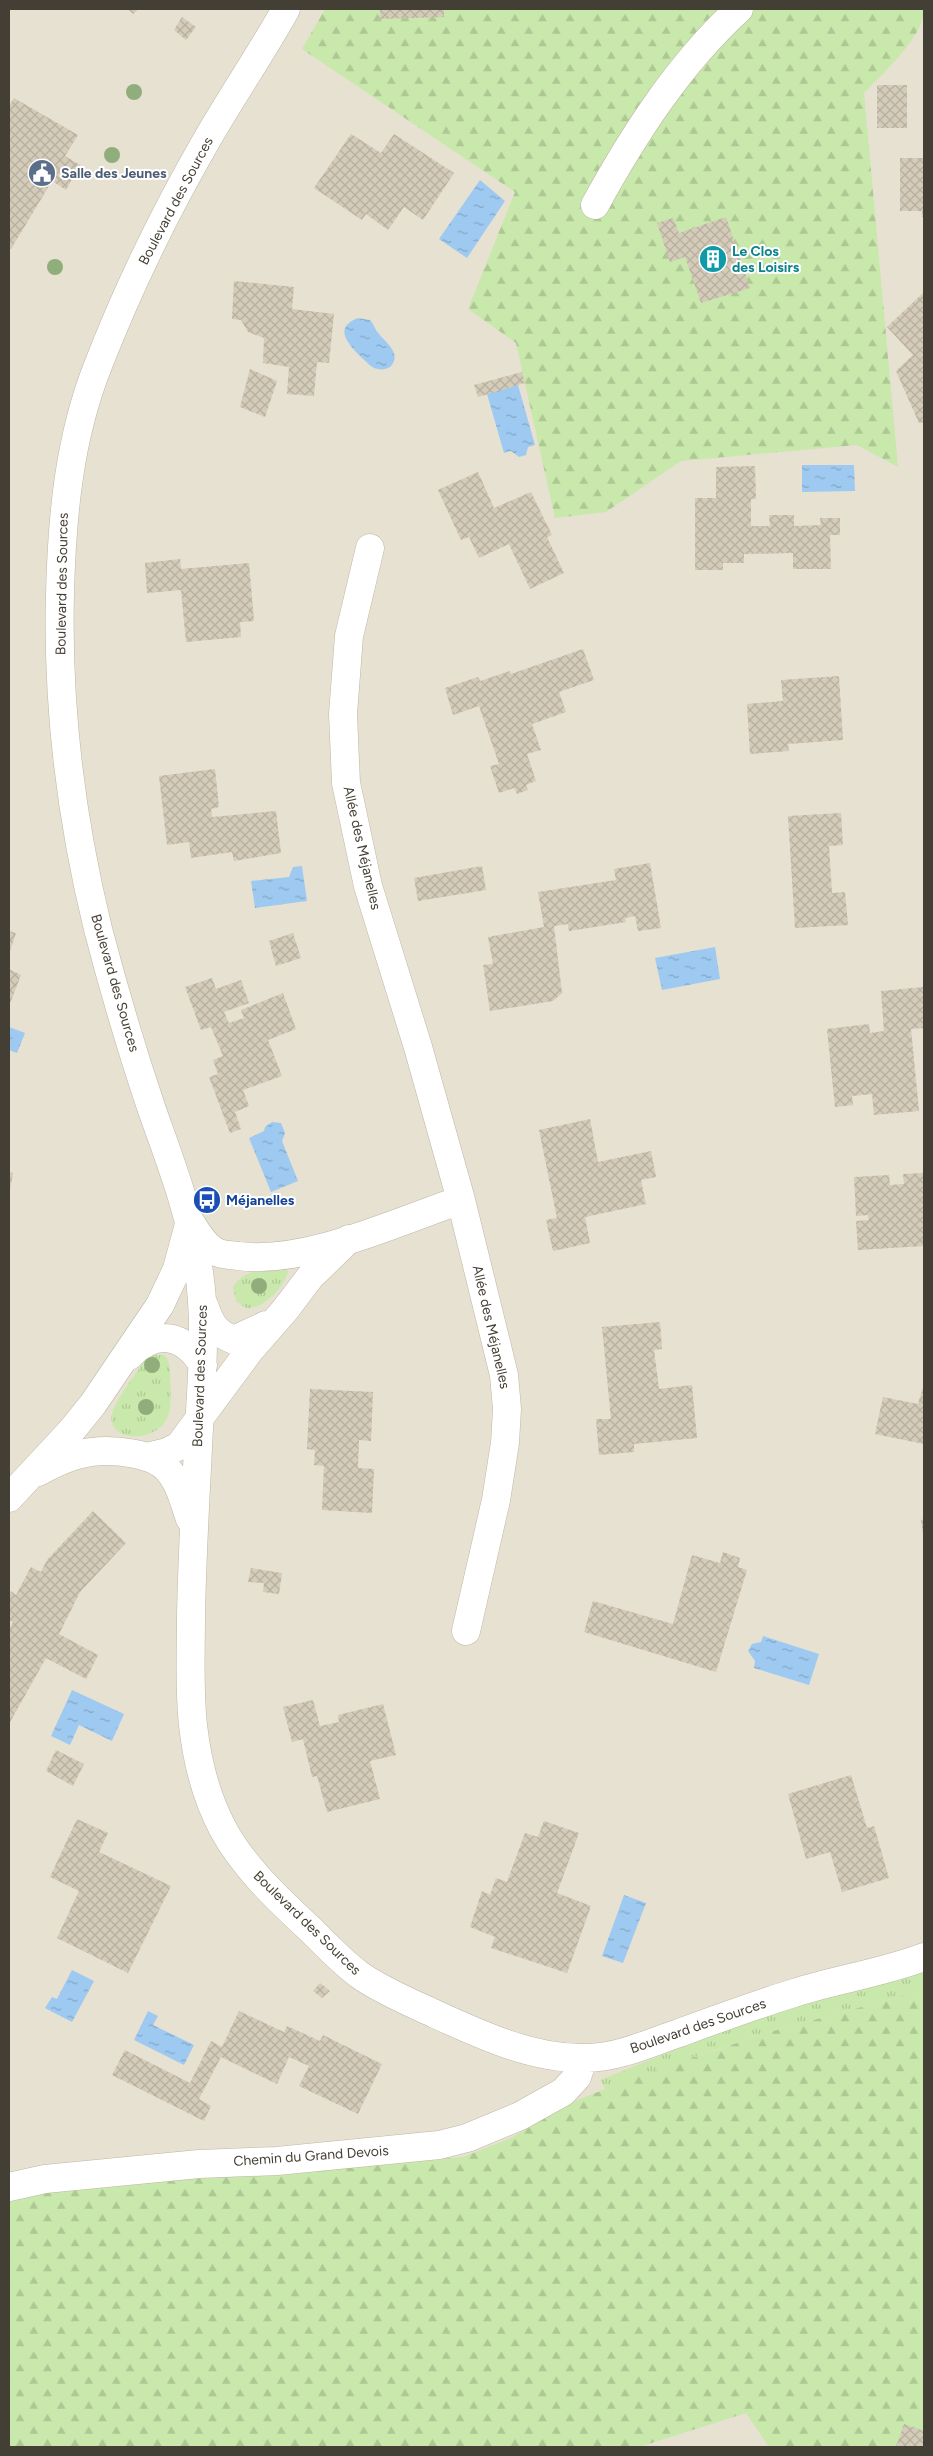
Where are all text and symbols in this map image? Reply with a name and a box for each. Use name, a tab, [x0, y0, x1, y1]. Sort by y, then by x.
street label: Boulevard des Sources	[135, 134, 217, 268]
public building icon: Salle des Jeunes	[27, 158, 57, 188]
place label: Salle des Jeunes	[61, 165, 167, 182]
place label: Le Clos des Loisirs	[732, 243, 800, 276]
building icon: Le Clos des Loisirs	[698, 244, 728, 274]
street label: Boulevard des Sources	[52, 513, 72, 655]
street label: Allée des Méjanelles	[339, 784, 385, 912]
street label: Boulevard des Sources	[87, 912, 143, 1054]
bus stop icon: Méjanelles	[192, 1185, 222, 1215]
place label: Méjanelles	[226, 1192, 295, 1209]
street label: Allée des Méjanelles	[468, 1263, 514, 1391]
street label: Boulevard des Sources	[189, 1304, 211, 1448]
street label: Boulevard des Sources	[250, 1867, 364, 1979]
street label: Boulevard des Sources	[628, 1995, 768, 2057]
street label: Chemin du Grand Devois	[233, 2142, 389, 2170]

